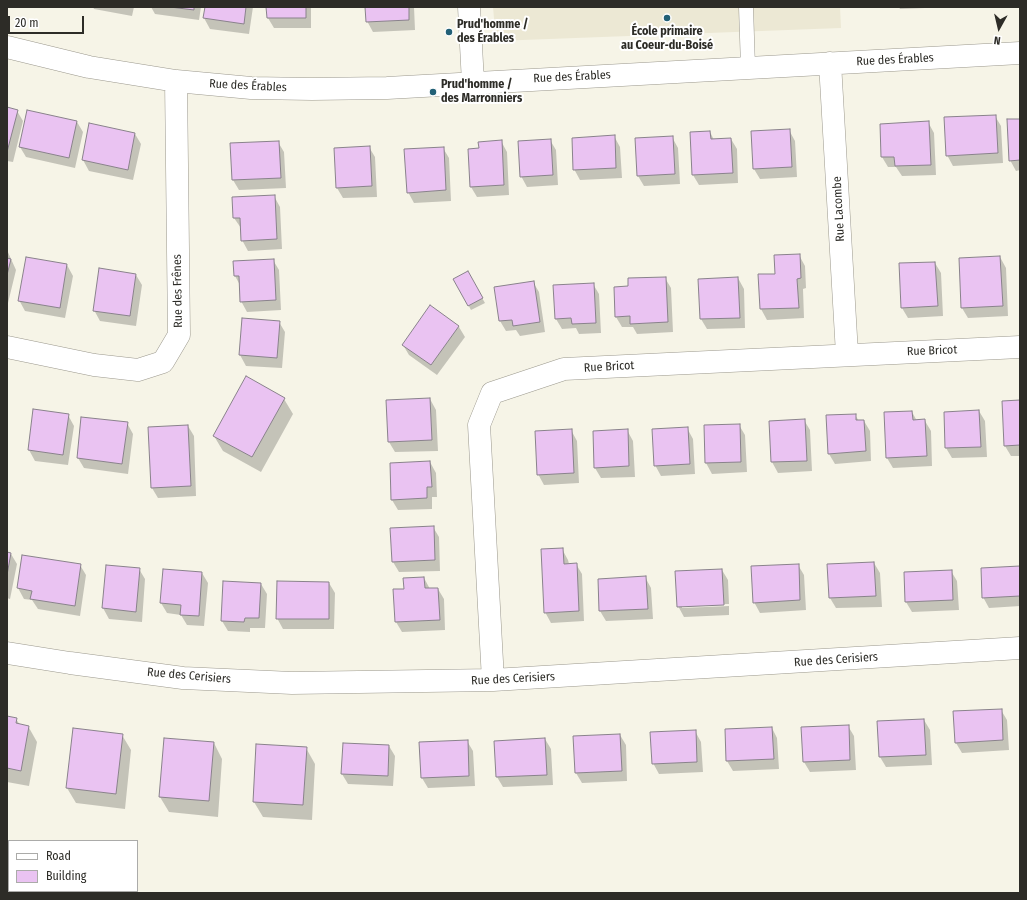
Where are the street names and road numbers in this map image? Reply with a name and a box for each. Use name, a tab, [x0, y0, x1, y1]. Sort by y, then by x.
street label: Rue des Érables	[856, 51, 934, 69]
street label: Rue des Érables	[533, 68, 611, 86]
street label: Rue des Érables	[209, 77, 287, 95]
street label: Rue Lacombe	[830, 176, 848, 242]
street label: Rue des Frênes	[170, 254, 186, 328]
street label: Rue Bricot	[907, 343, 957, 359]
street label: Rue Bricot	[583, 358, 635, 376]
street label: Rue des Cerisiers	[794, 650, 878, 670]
street label: Rue des Cerisiers	[146, 665, 232, 687]
street label: Rue des Cerisiers	[471, 670, 555, 688]

